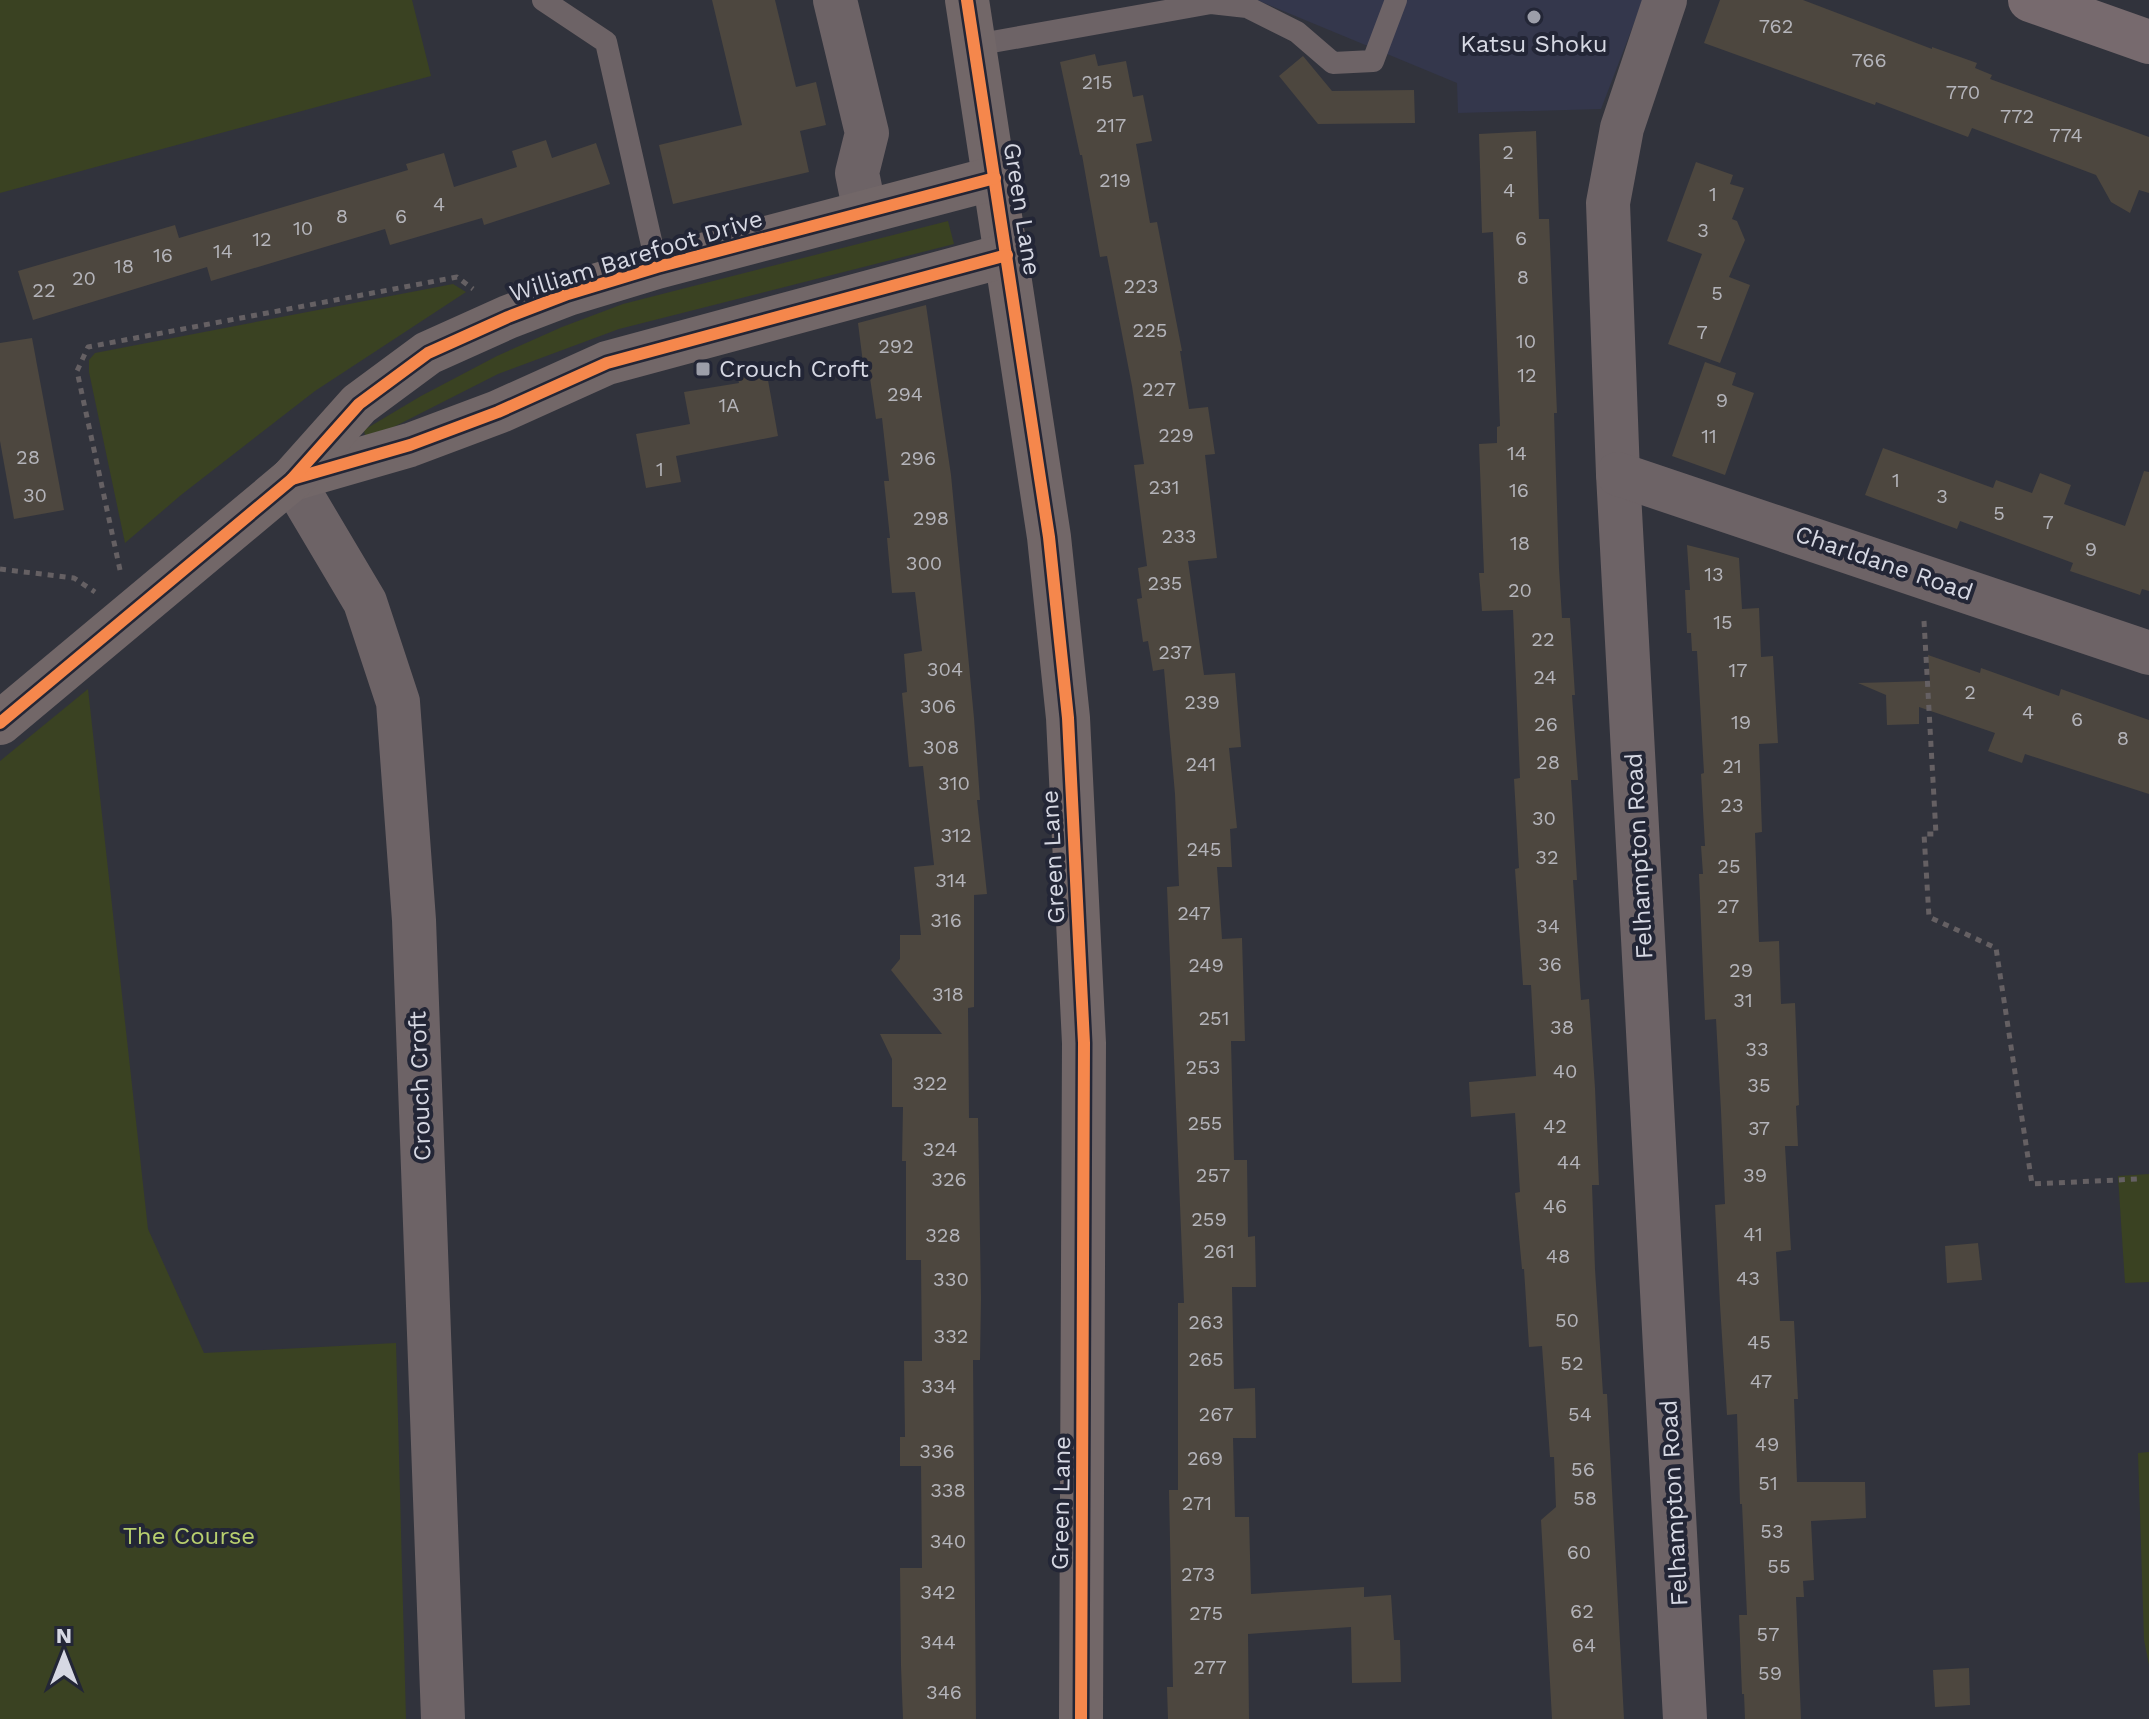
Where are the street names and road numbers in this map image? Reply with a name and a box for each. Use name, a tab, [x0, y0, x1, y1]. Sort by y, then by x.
street label: Green Lane	[998, 141, 1046, 277]
street label: William Barefoot Drive	[506, 204, 766, 308]
street label: Charldane Road	[1791, 519, 1977, 607]
street label: Felhampton Road	[1620, 752, 1658, 960]
street label: Green Lane	[1036, 789, 1070, 925]
street label: Crouch Croft	[403, 1011, 437, 1161]
street label: Felhampton Road	[1655, 1399, 1693, 1607]
street label: Green Lane	[1046, 1436, 1076, 1570]

